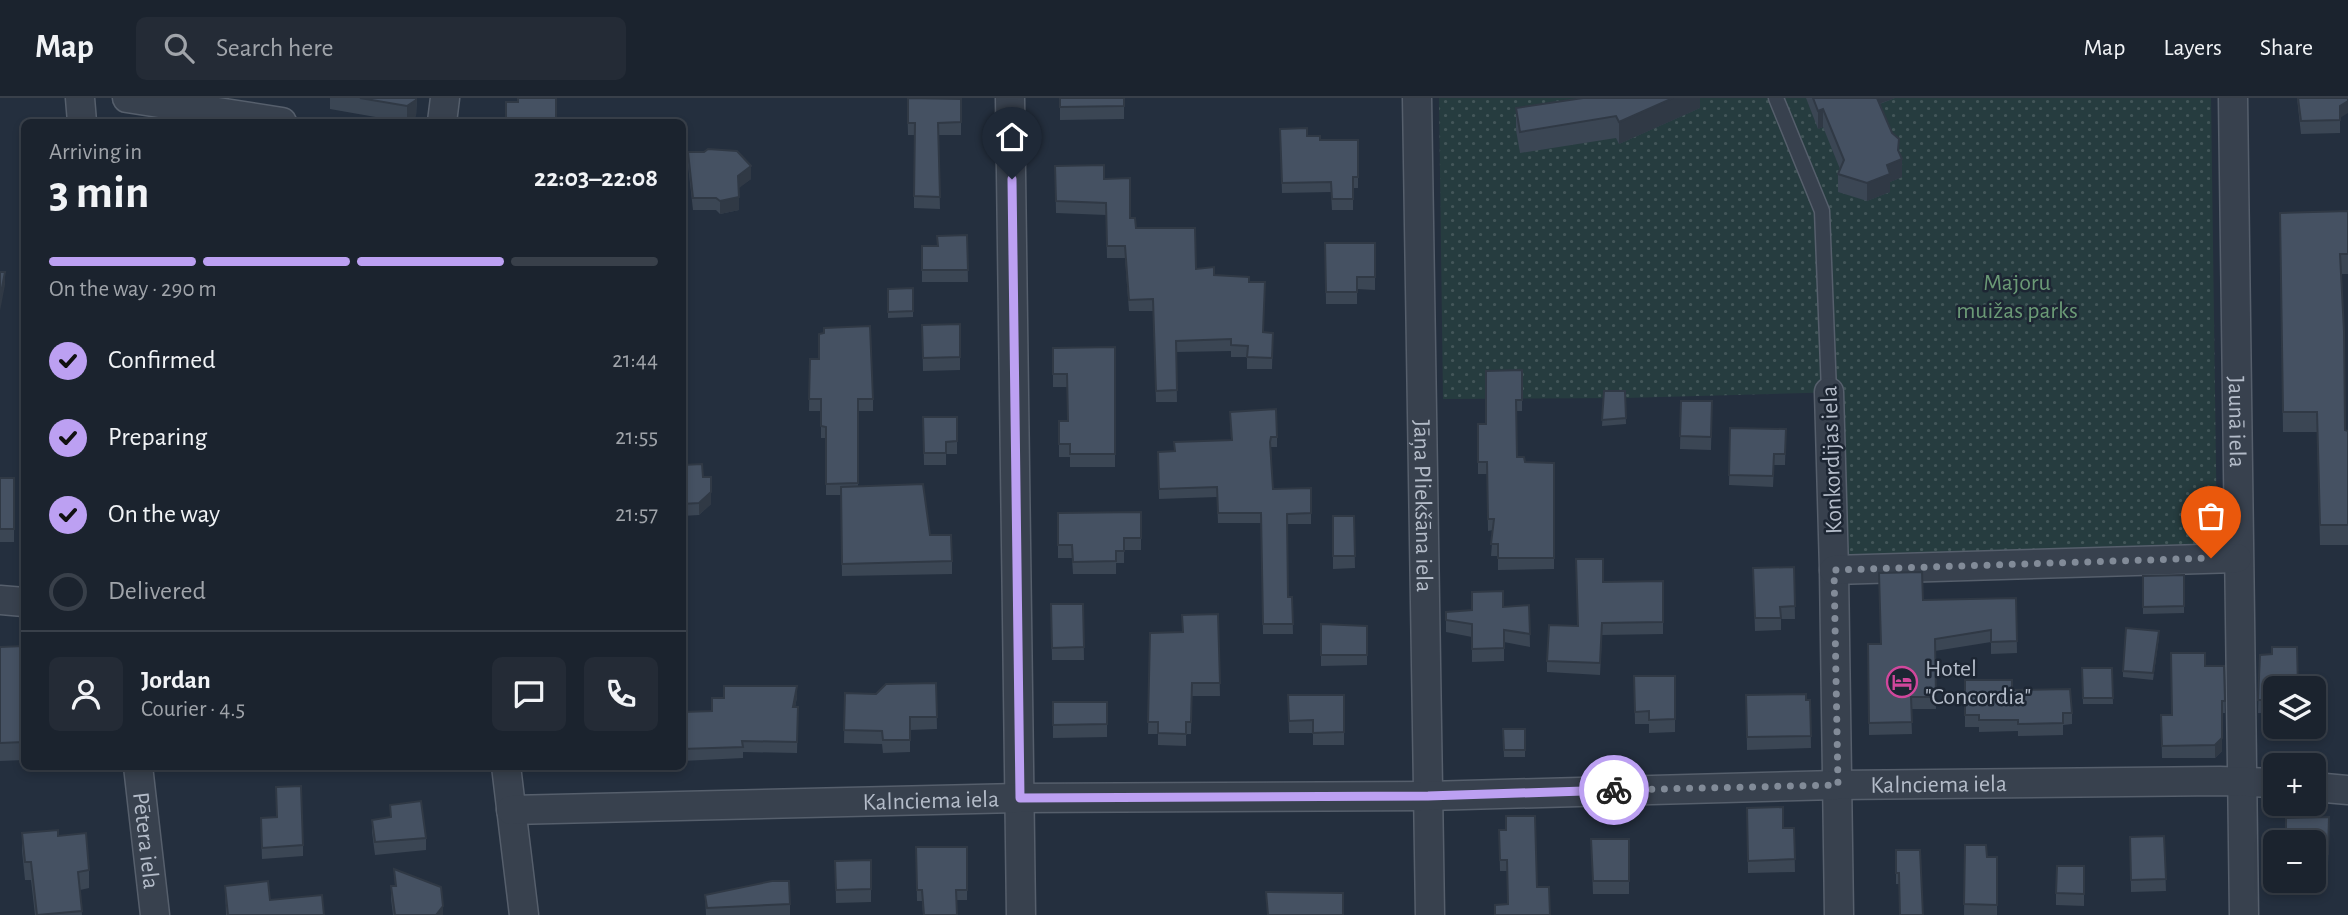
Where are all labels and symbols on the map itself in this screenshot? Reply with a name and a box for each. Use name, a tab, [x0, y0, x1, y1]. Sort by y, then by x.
pin	[982, 107, 1042, 179]
park label: Majoru muižas parks	[1956, 271, 2078, 323]
street label: Jaunā iela	[2224, 376, 2249, 468]
street label: Konkordijas iela	[1817, 385, 1847, 535]
street label: Jāņa Pliekšāna iela	[1408, 419, 1436, 592]
pin	[2181, 486, 2241, 558]
place label: Hotel "Concordia"	[1925, 657, 2031, 709]
hotel icon: Hotel "Concordia"	[1885, 665, 1919, 699]
courier	[1579, 755, 1649, 825]
street label: Kalnciema iela	[1870, 772, 2007, 798]
street label: Kalnciema iela	[862, 787, 999, 815]
street label: Pētera iela	[128, 791, 163, 890]

